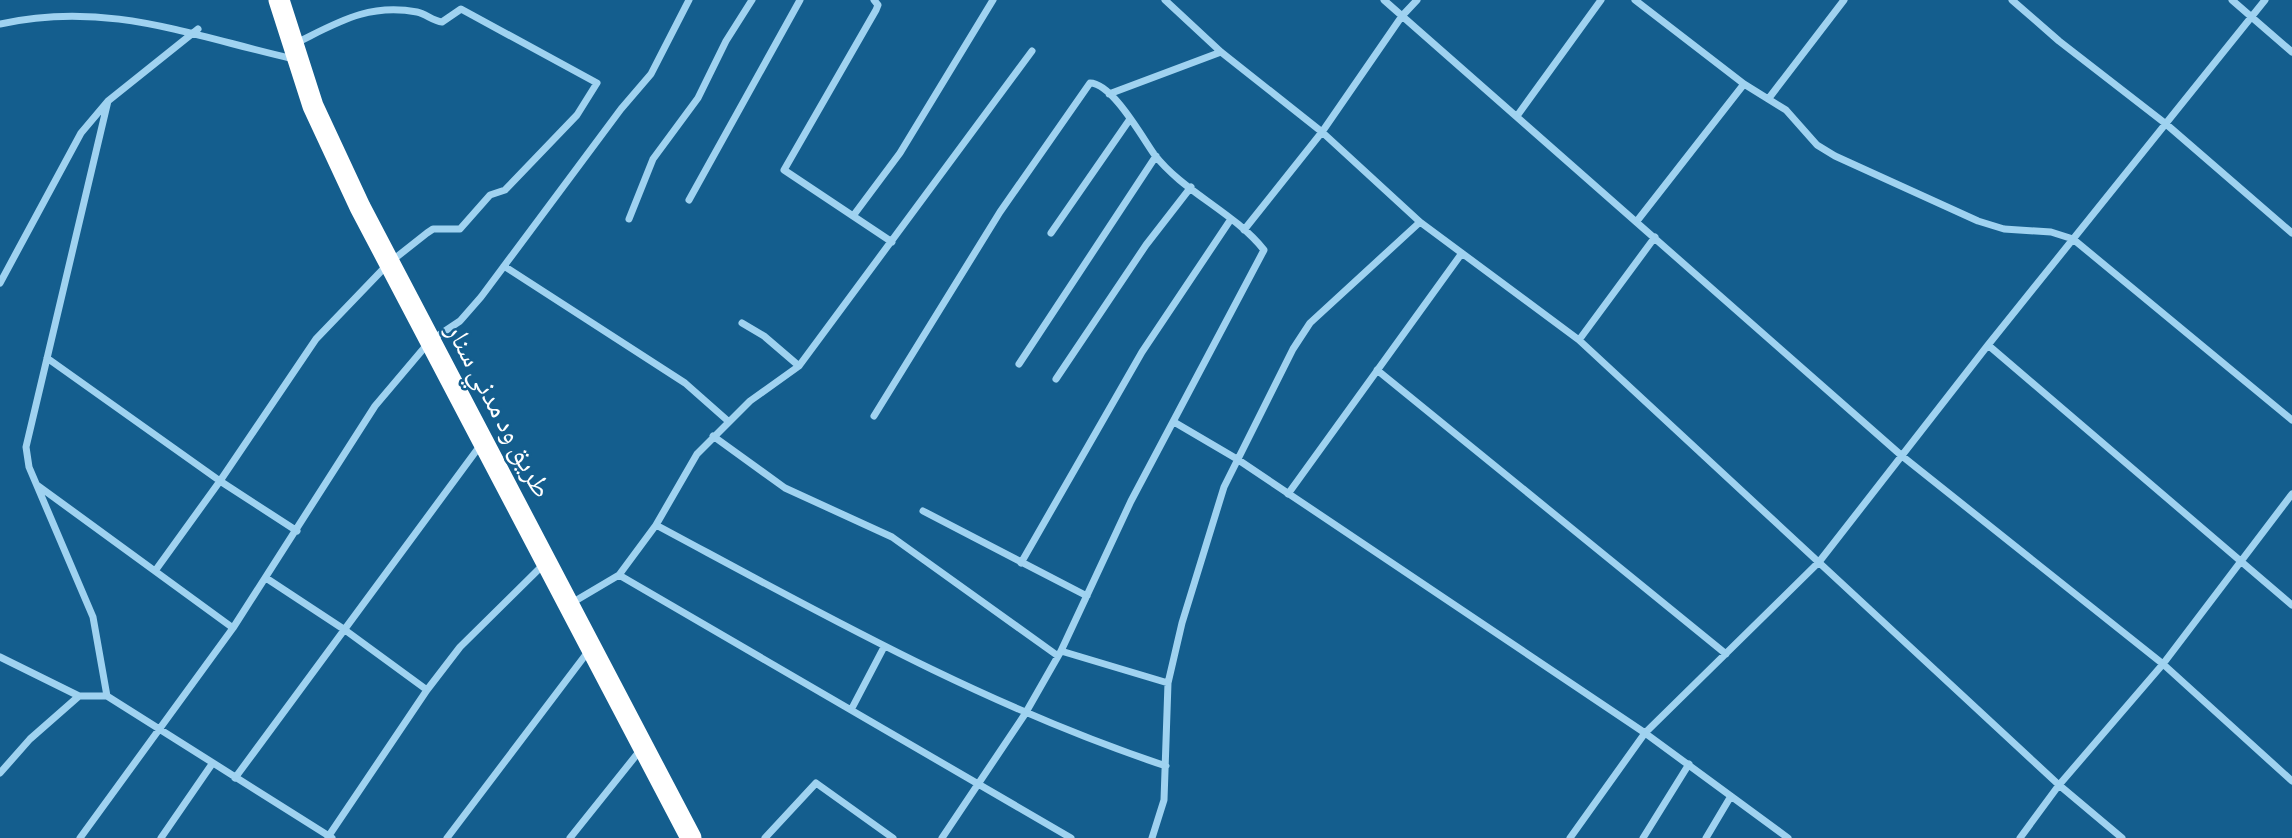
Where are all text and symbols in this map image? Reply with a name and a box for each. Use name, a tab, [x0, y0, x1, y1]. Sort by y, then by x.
street label: طريق ود مدني سنار	[433, 318, 556, 506]

